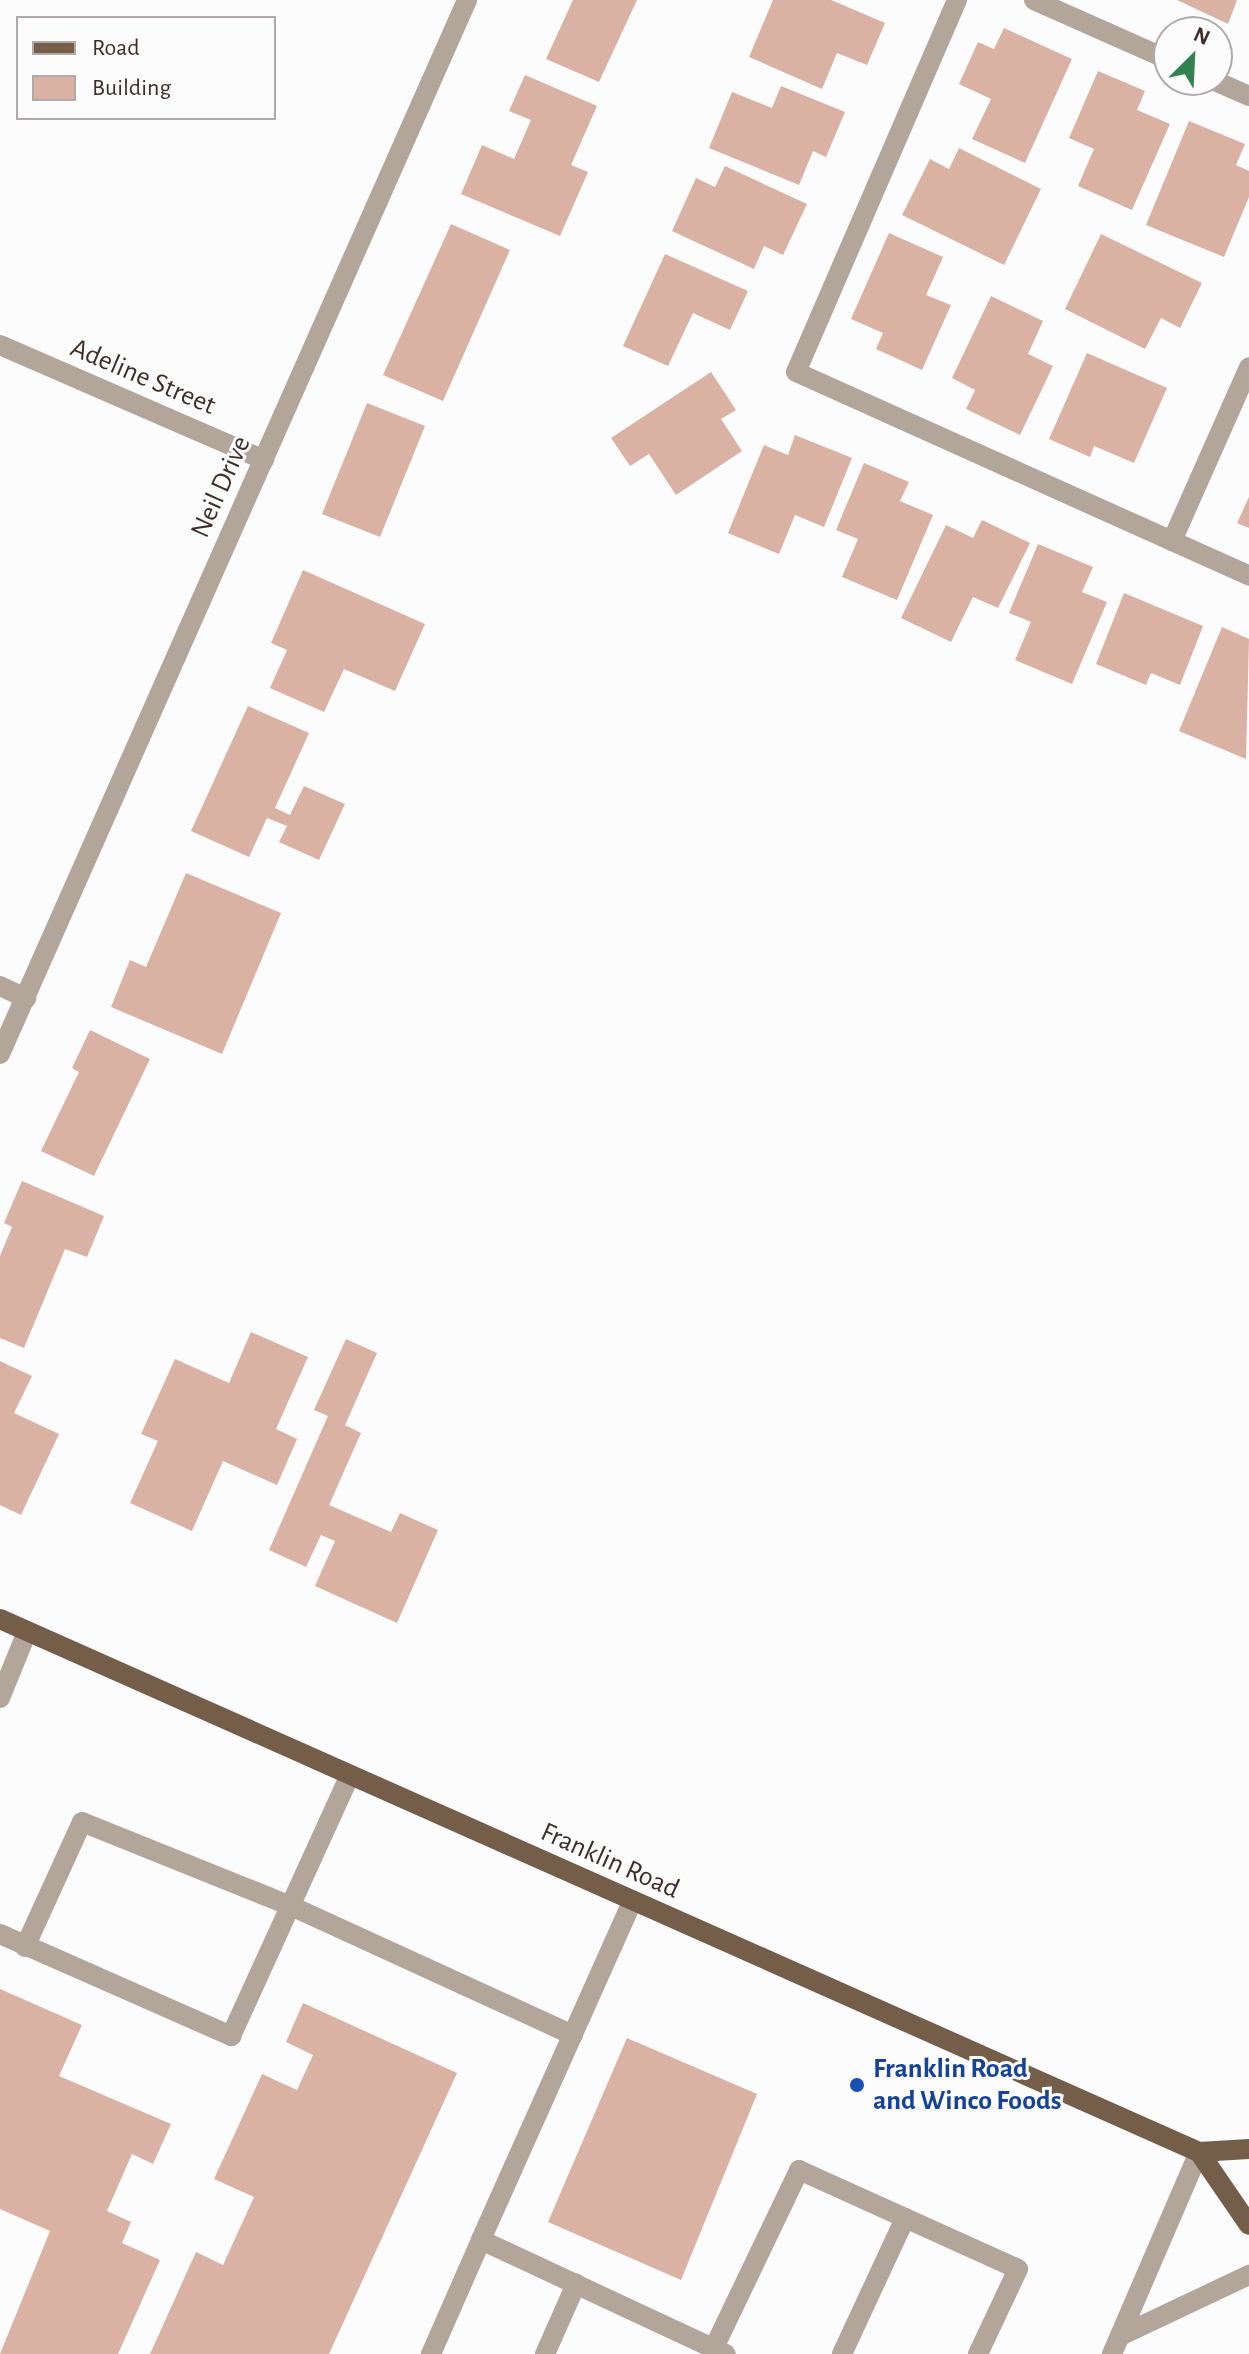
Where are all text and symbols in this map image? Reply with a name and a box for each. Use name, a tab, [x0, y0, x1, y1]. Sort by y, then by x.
legend	[16, 16, 276, 120]
north arrow	[1153, 16, 1233, 96]
text: N	[1190, 23, 1213, 49]
text: Road	[92, 36, 140, 60]
text: Building	[92, 76, 171, 100]
street label: Adeline Street	[65, 331, 221, 423]
street label: Neil Drive	[184, 431, 258, 543]
street label: Franklin Road	[535, 1816, 685, 1906]
place label: Franklin Road and Winco Foods	[873, 2052, 1061, 2118]
marker: Franklin Road and Winco Foods	[848, 2076, 866, 2094]

